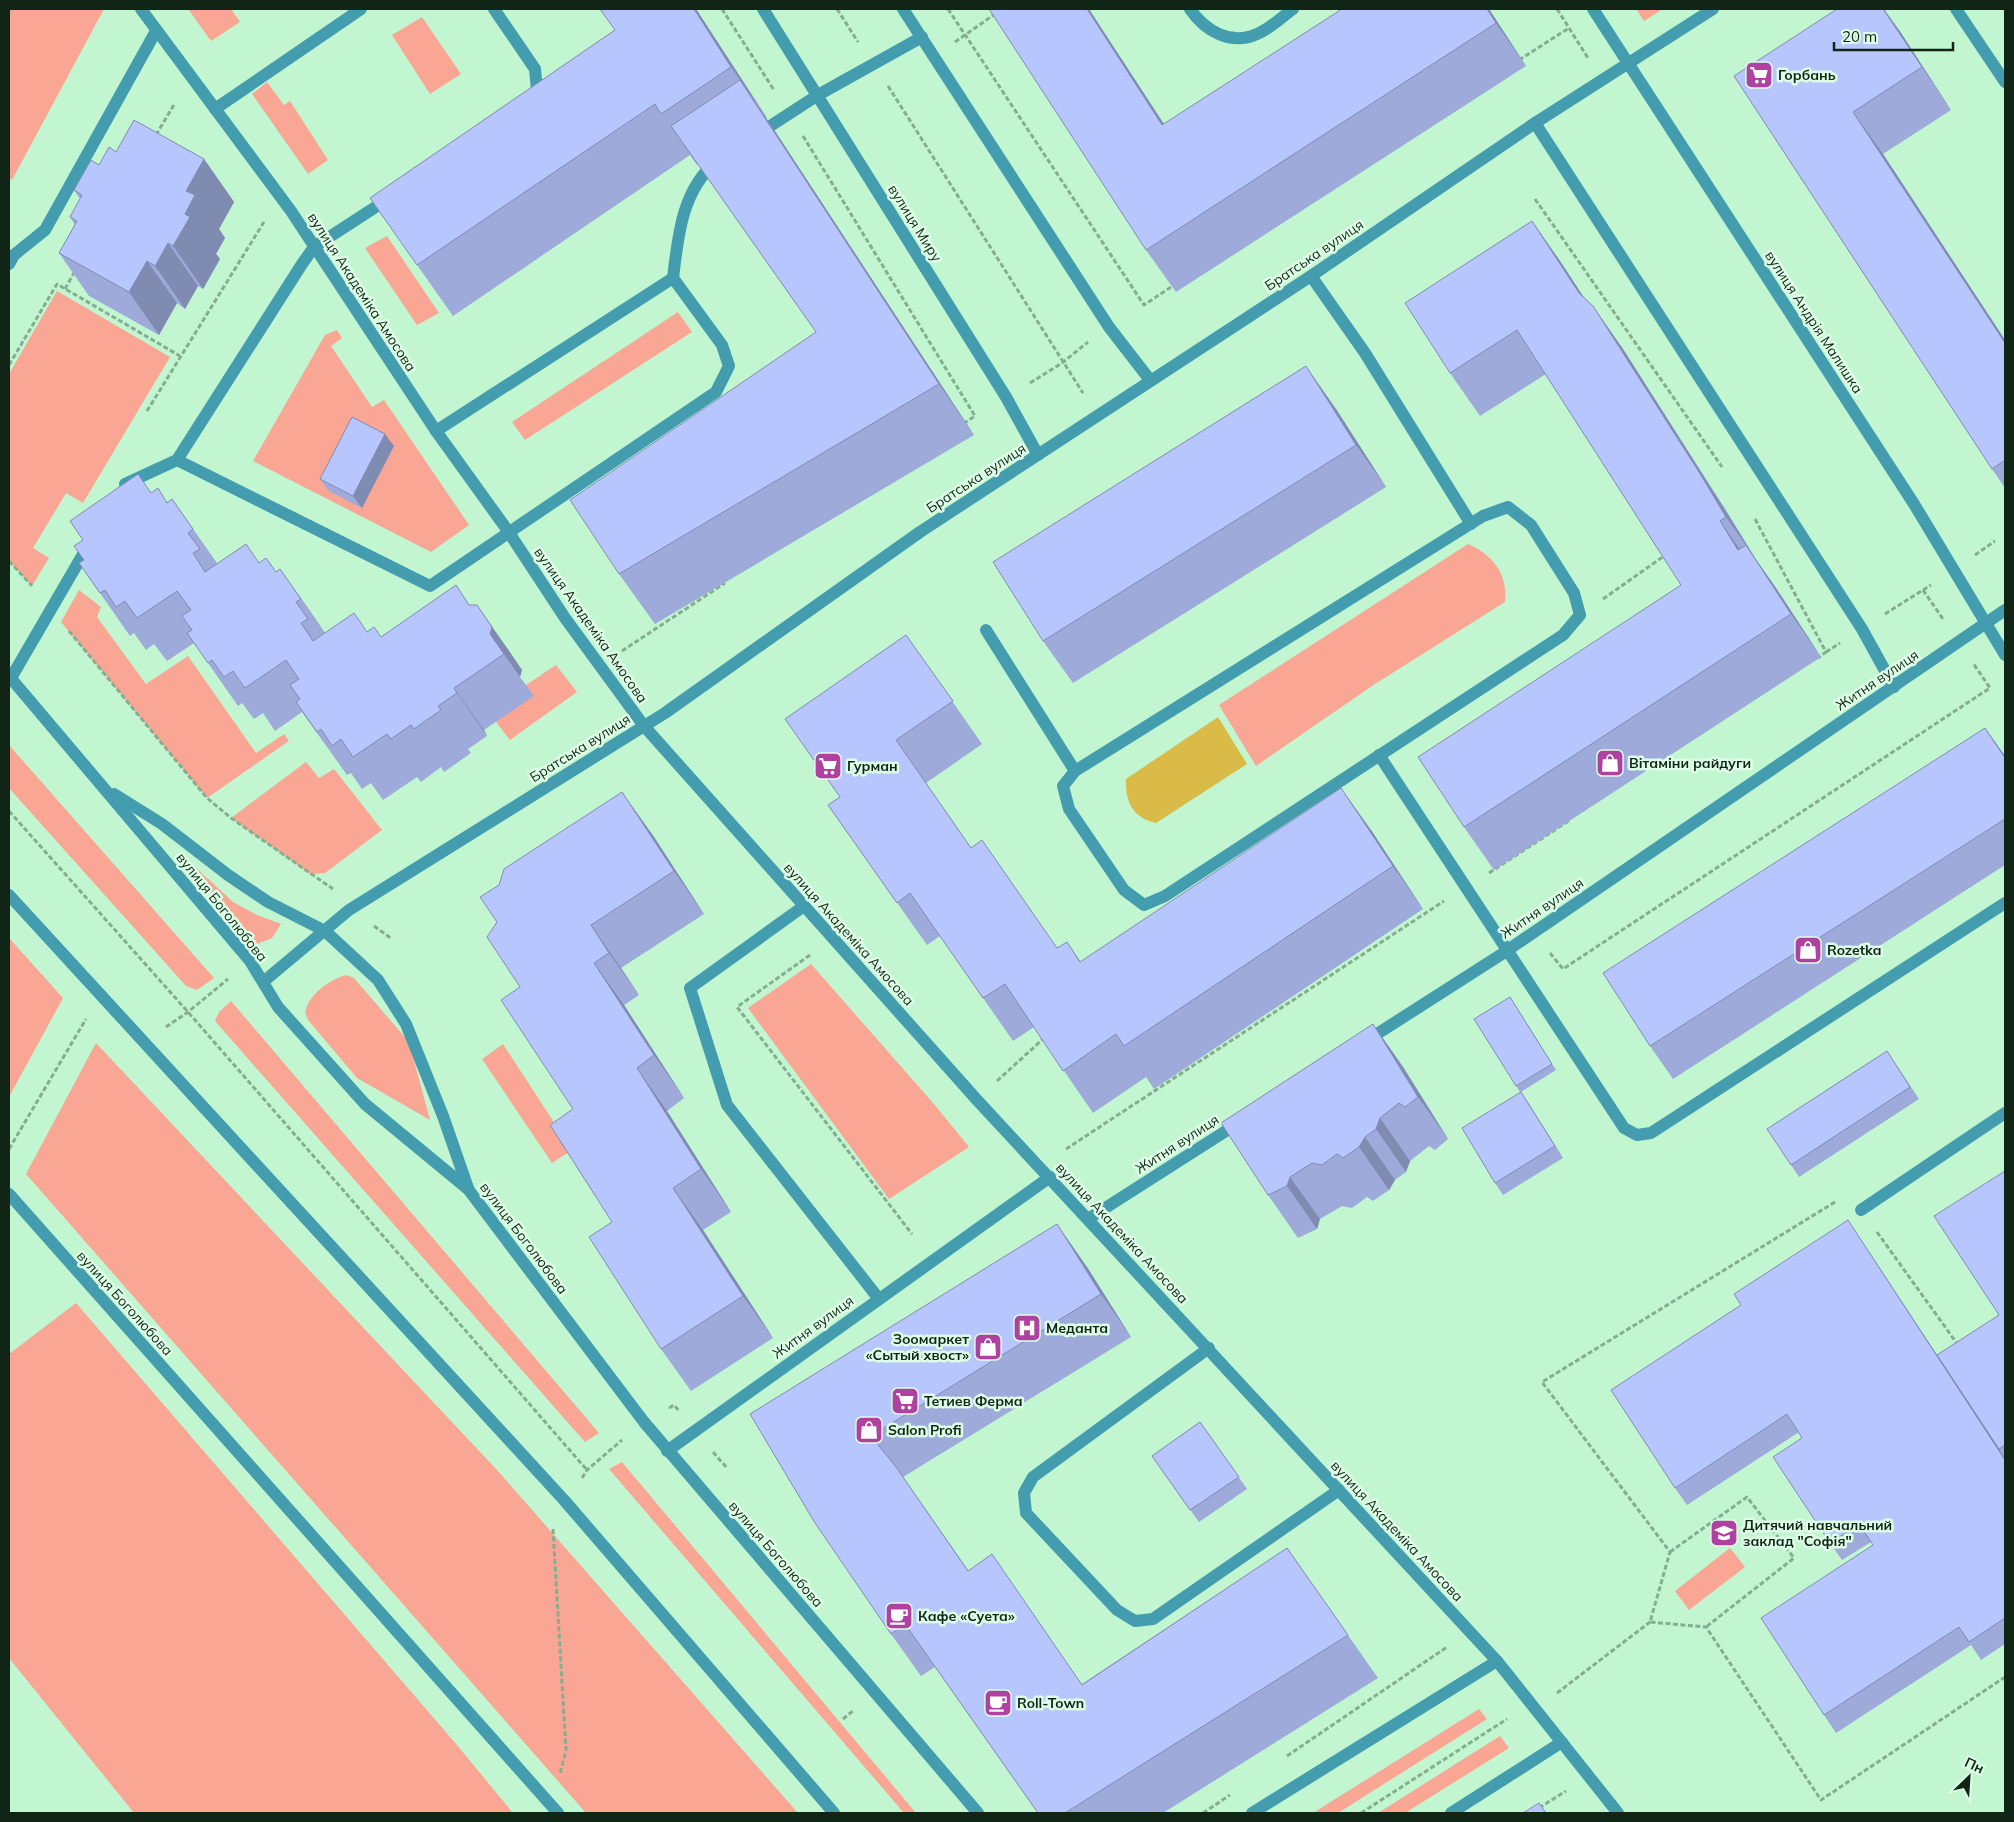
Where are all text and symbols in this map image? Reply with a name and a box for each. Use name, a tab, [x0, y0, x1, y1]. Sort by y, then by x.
scale bar	[1834, 20, 1953, 52]
text: 20 m	[1842, 27, 1877, 46]
supermarket icon: Горбань	[1744, 60, 1774, 90]
place label: Горбань	[1778, 66, 1836, 84]
street label: вулиця Миру	[884, 181, 946, 265]
street label: вулиця Академіка Амосова	[304, 209, 420, 375]
street label: Братська вулиця	[1261, 215, 1367, 295]
street label: вулиця Андрія Малишка	[1761, 247, 1867, 397]
street label: Братська вулиця	[923, 439, 1029, 517]
street label: вулиця Академіка Амосова	[530, 544, 652, 706]
street label: Житня вулиця	[1832, 646, 1922, 714]
street label: Братська вулиця	[526, 710, 634, 786]
shop icon: Вітаміни райдуги	[1595, 748, 1625, 778]
supermarket icon: Гурман	[813, 751, 843, 781]
place label: Вітаміни райдуги	[1629, 754, 1751, 772]
place label: Гурман	[847, 757, 898, 775]
street label: вулиця Боголюбова	[172, 849, 272, 965]
street label: вулиця Академіка Амосова	[780, 859, 918, 1009]
street label: Житня вулиця	[1497, 874, 1587, 942]
shop icon: Rozetka	[1793, 935, 1823, 965]
place label: Rozetka	[1827, 941, 1881, 959]
street label: Житня вулиця	[1132, 1110, 1222, 1178]
street label: вулиця Академіка Амосова	[1052, 1159, 1192, 1307]
street label: вулиця Боголюбова	[476, 1179, 572, 1297]
street label: вулиця Боголюбова	[73, 1247, 177, 1359]
street label: Житня вулиця	[769, 1291, 857, 1363]
hospital icon: Меданта	[1012, 1313, 1042, 1343]
place label: Меданта	[1046, 1319, 1108, 1337]
place label: Зоомаркет «Сытый хвост»	[866, 1330, 969, 1364]
shop icon: Зоомаркет «Сытый хвост»	[973, 1332, 1003, 1362]
supermarket icon: Тетиев Ферма	[890, 1386, 920, 1416]
place label: Тетиев Ферма	[924, 1392, 1023, 1410]
shop icon: Salon Profi	[854, 1415, 884, 1445]
place label: Salon Profi	[888, 1421, 962, 1439]
street label: вулиця Академіка Амосова	[1327, 1457, 1467, 1605]
street label: вулиця Боголюбова	[725, 1497, 827, 1611]
place label: Дитячий навчальний заклад "Софія"	[1743, 1516, 1892, 1550]
school or university icon: Дитячий навчальний заклад "Софія"	[1709, 1518, 1739, 1548]
cafe icon: Кафе «Суета»	[884, 1601, 914, 1631]
place label: Кафе «Суета»	[918, 1607, 1015, 1625]
cafe icon: Roll-Town	[983, 1688, 1013, 1718]
place label: Roll-Town	[1017, 1694, 1084, 1712]
north arrow	[1944, 1752, 1994, 1802]
text: Пн	[1962, 1753, 1987, 1777]

